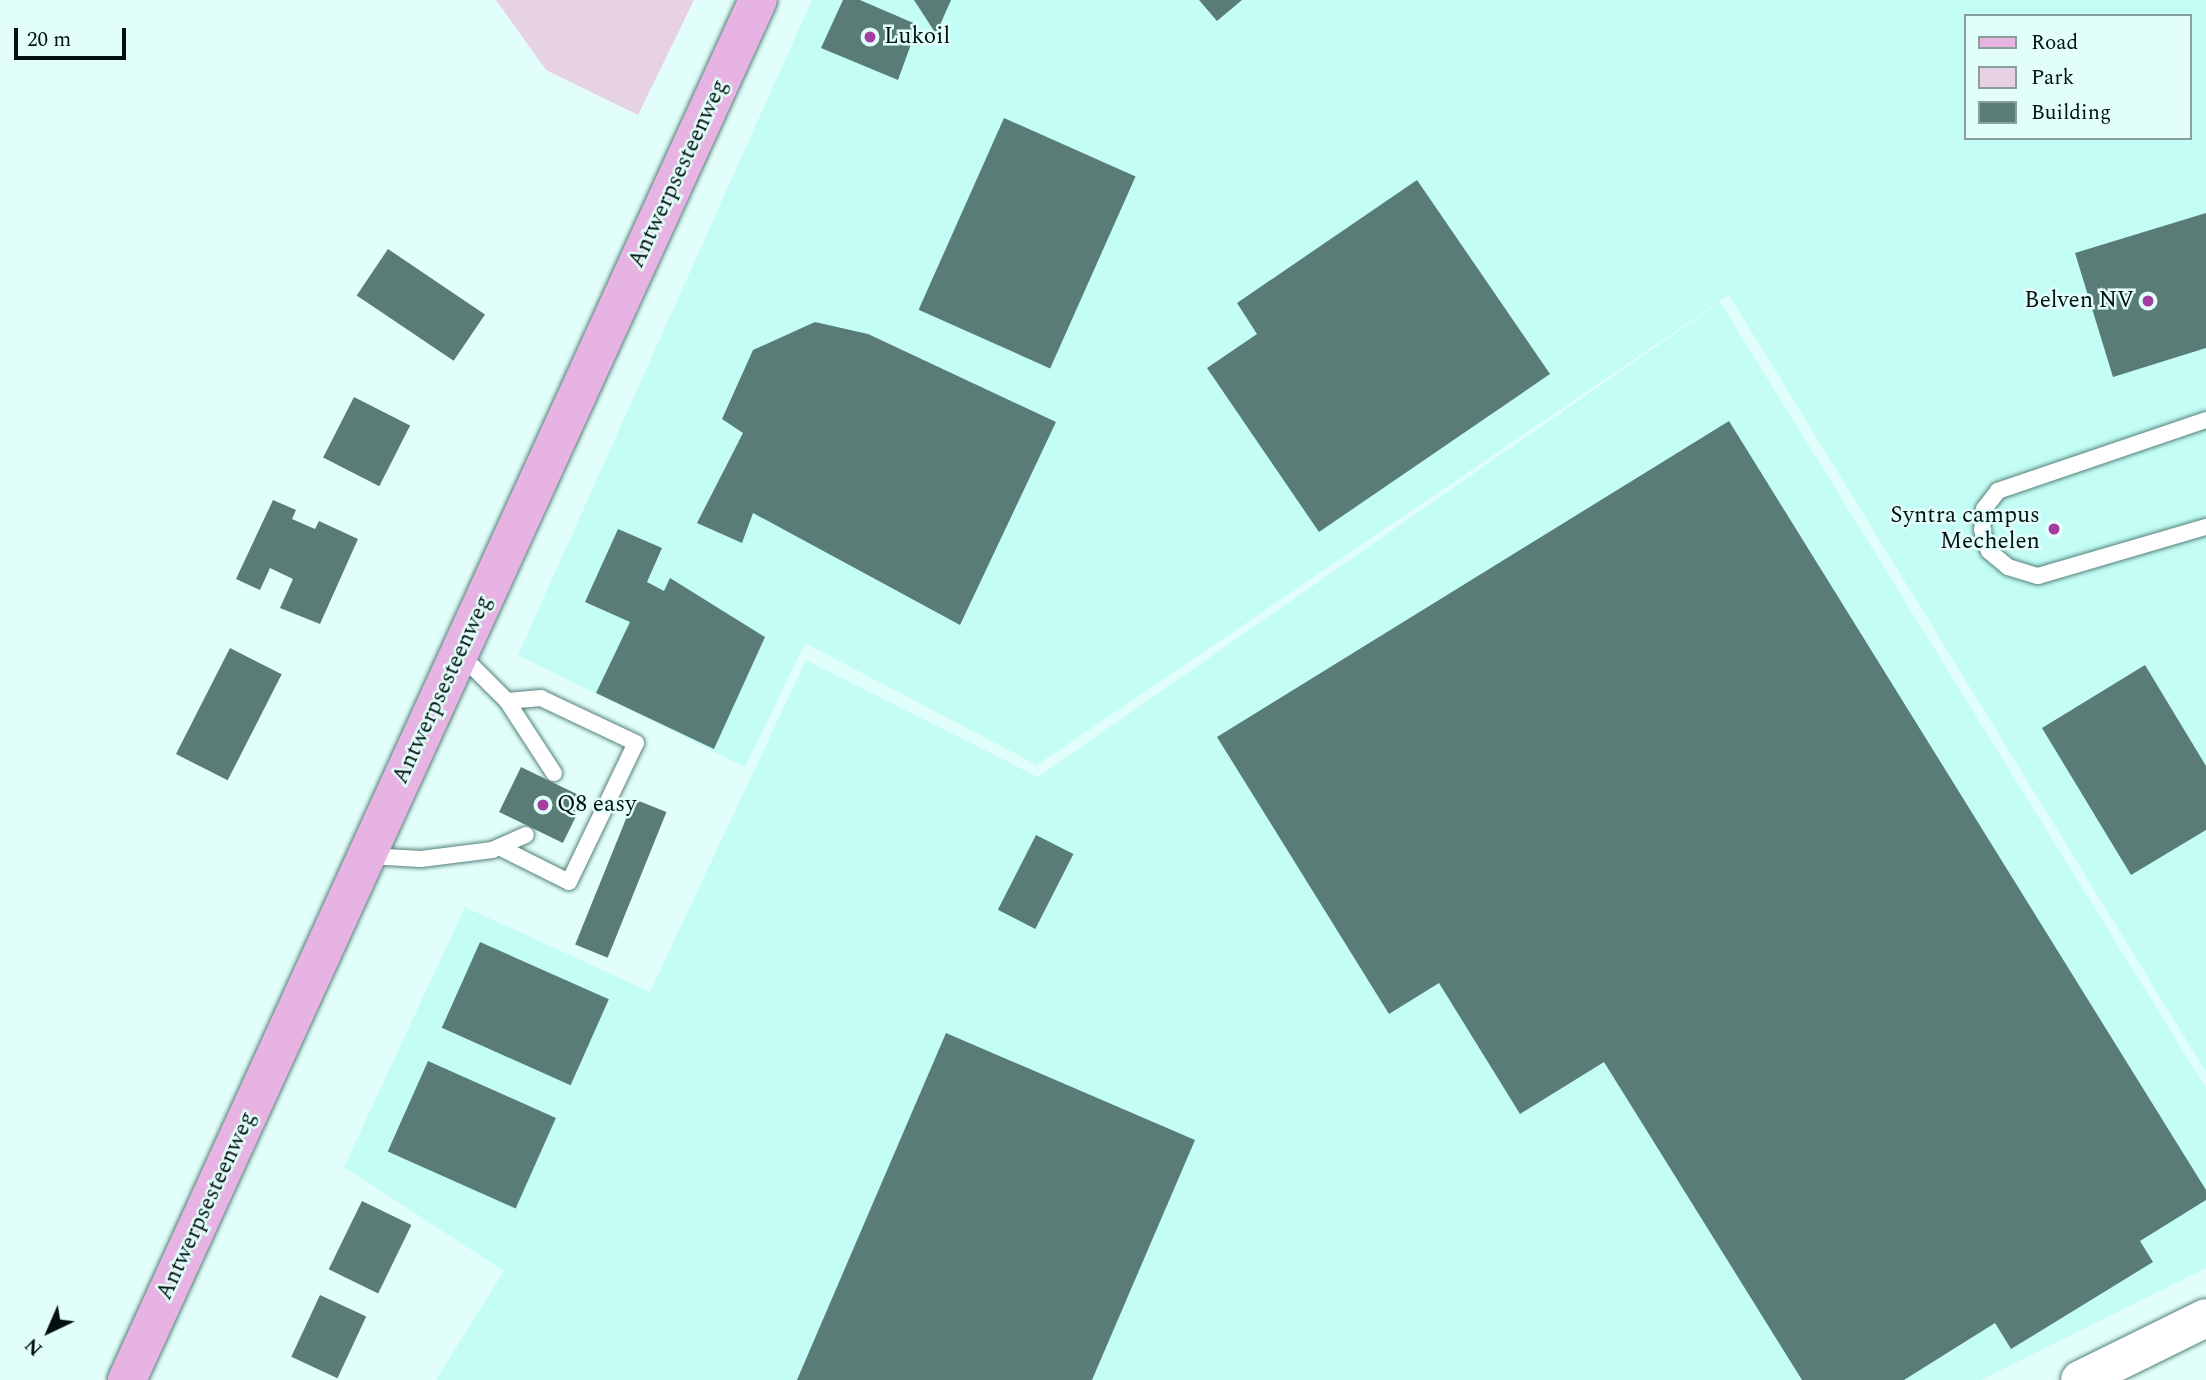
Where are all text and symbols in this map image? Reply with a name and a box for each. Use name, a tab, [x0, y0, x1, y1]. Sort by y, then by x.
scale bar	[18, 14, 130, 58]
legend	[1965, 14, 2192, 140]
place label: Lukoil	[884, 23, 950, 51]
text: 20 m	[27, 24, 71, 56]
text: Road	[2031, 27, 2078, 59]
marker: Lukoil	[862, 29, 878, 45]
text: Park	[2031, 62, 2074, 94]
street label: Antwerpsesteenweg	[623, 75, 735, 273]
text: Building	[2031, 97, 2111, 129]
place label: Belven NV	[2024, 287, 2134, 315]
marker: Belven NV	[2140, 293, 2156, 309]
place label: Syntra campus Mechelen	[1890, 502, 2040, 556]
marker: Syntra campus Mechelen	[2046, 521, 2062, 537]
street label: Antwerpsesteenweg	[387, 591, 499, 789]
place label: Q8 easy	[557, 791, 636, 819]
marker: Q8 easy	[535, 797, 551, 813]
street label: Antwerpsesteenweg	[151, 1107, 263, 1305]
north arrow	[14, 1296, 84, 1366]
text: N	[18, 1331, 50, 1362]

